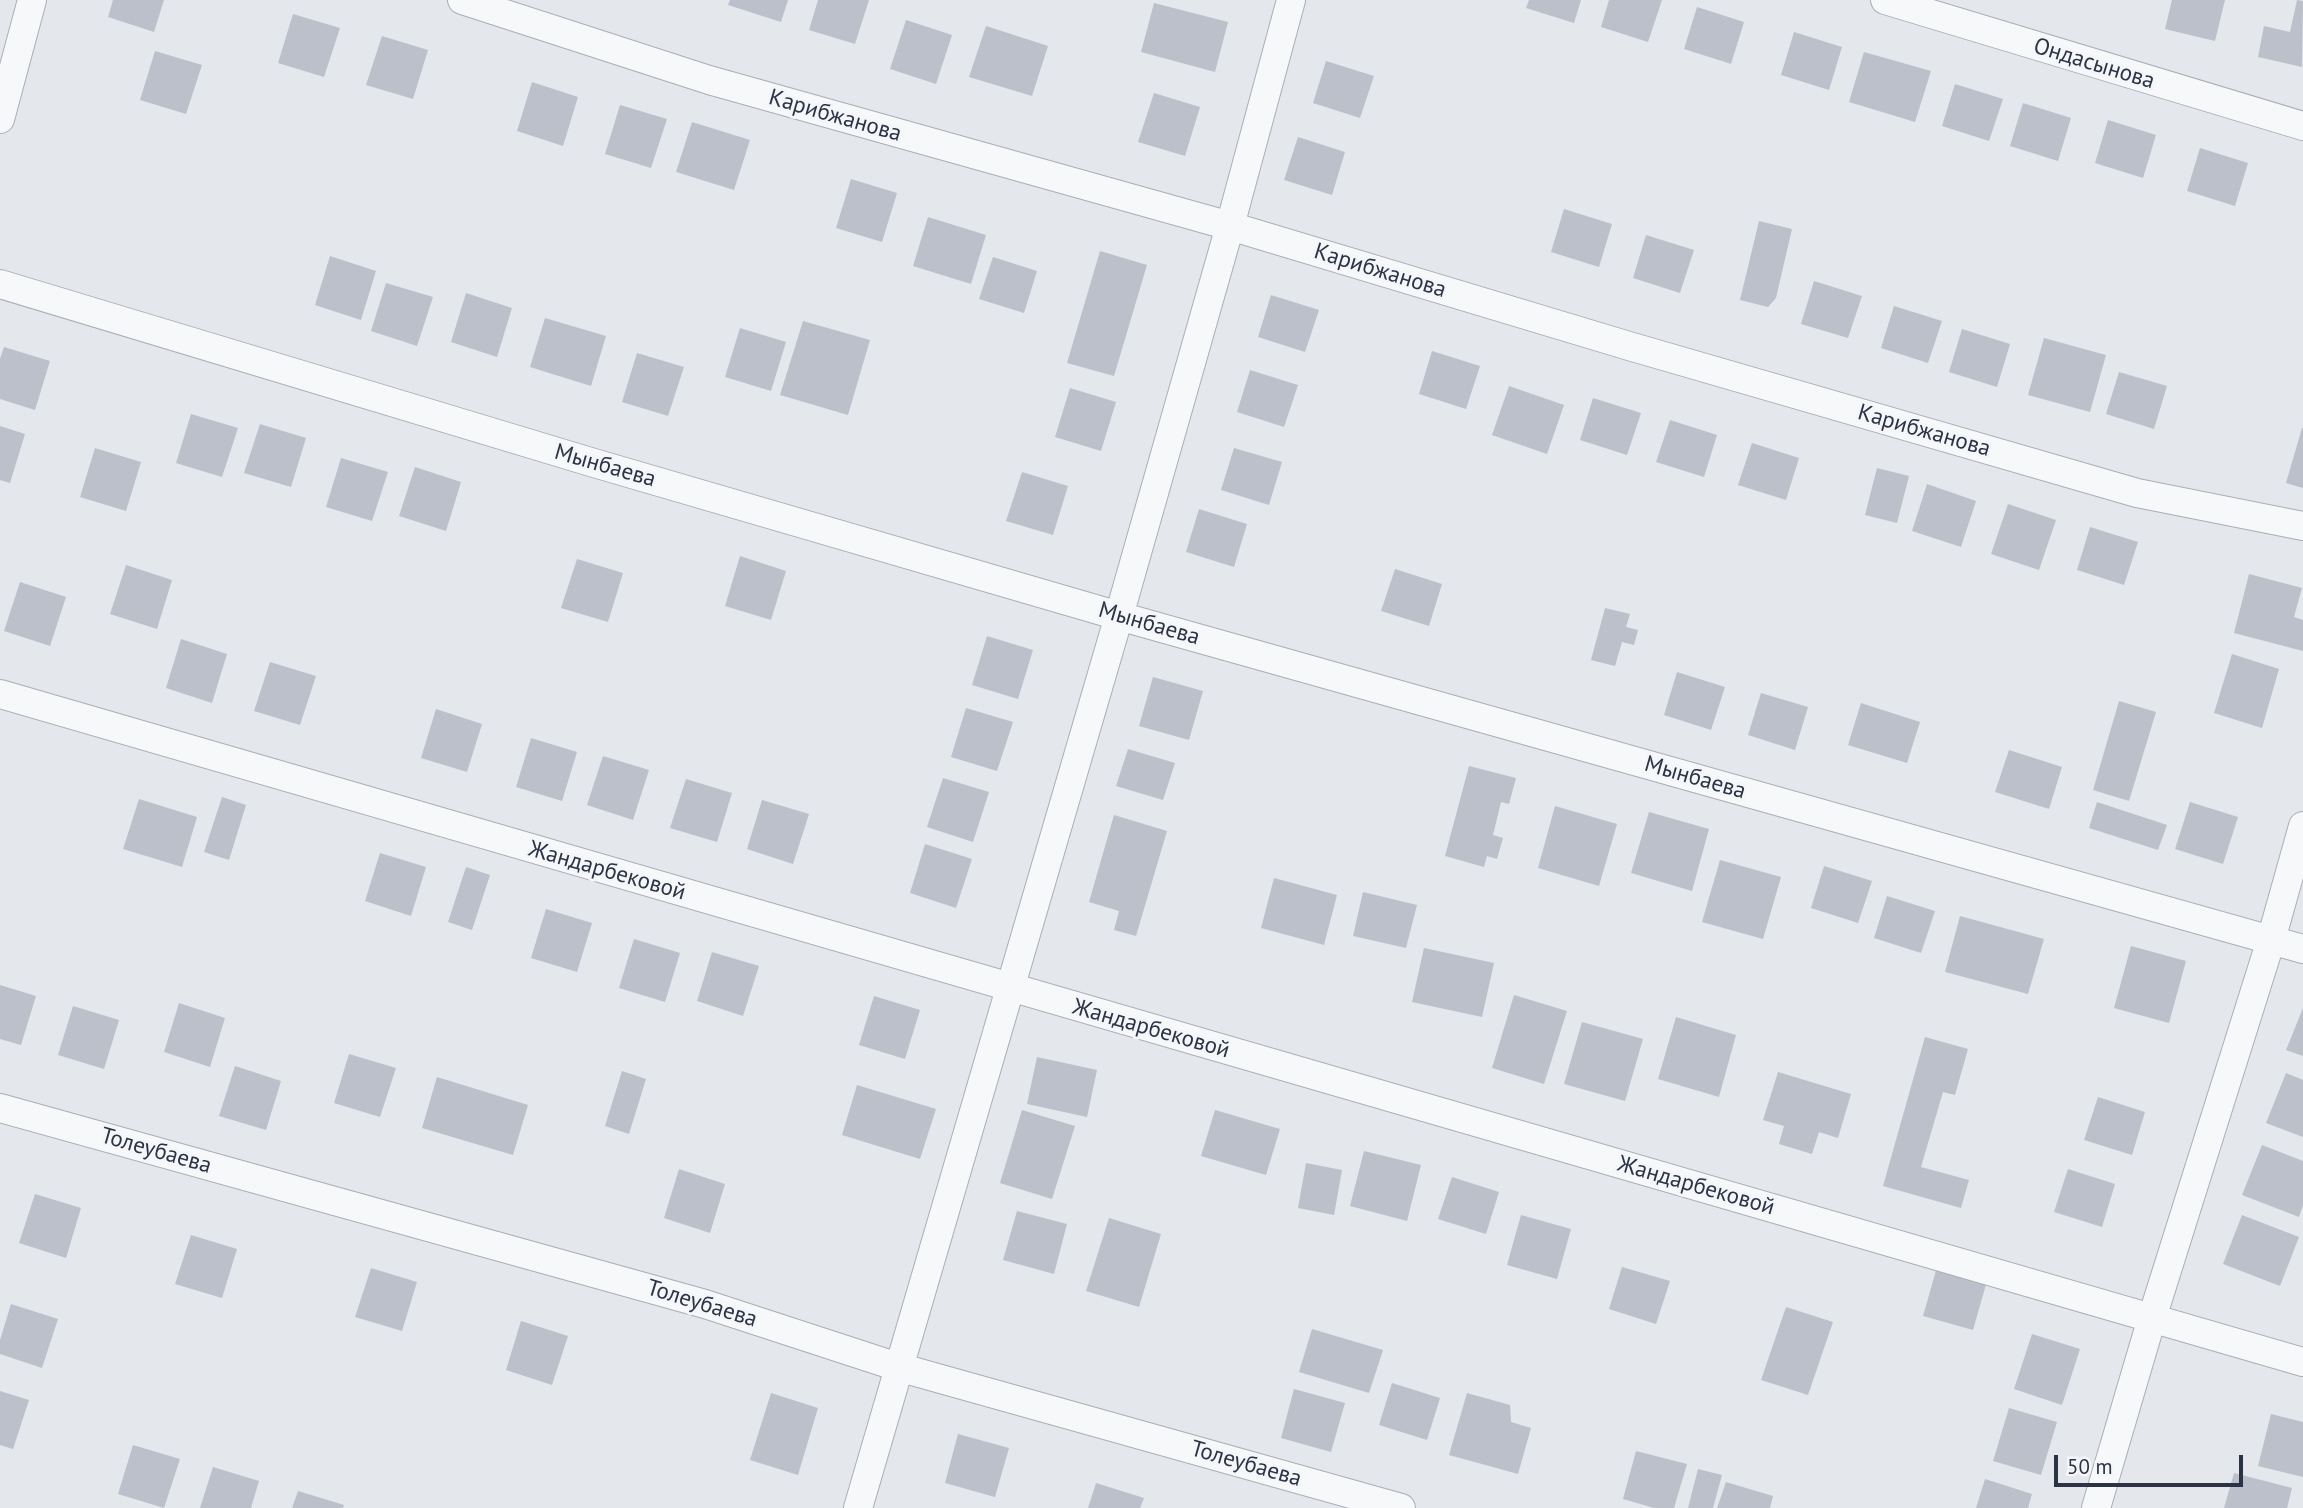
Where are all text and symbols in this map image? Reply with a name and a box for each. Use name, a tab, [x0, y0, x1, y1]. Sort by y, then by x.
street label: Ондасынова	[2030, 33, 2158, 95]
street label: Карибжанова	[765, 84, 905, 148]
street label: Карибжанова	[1311, 238, 1449, 304]
street label: Карибжанова	[1854, 399, 1994, 463]
street label: Мынбаева	[551, 438, 659, 494]
street label: Мынбаева	[1095, 596, 1203, 652]
street label: Мынбаева	[1641, 750, 1749, 806]
street label: Жандарбековой	[525, 835, 689, 907]
street label: Жандарбековой	[1069, 993, 1233, 1065]
street label: Толеубаева	[97, 1122, 215, 1180]
street label: Жандарбековой	[1614, 1150, 1778, 1222]
street label: Толеубаева	[644, 1274, 760, 1334]
street label: Толеубаева	[1187, 1435, 1305, 1493]
scale bar	[2058, 1442, 2247, 1486]
text: 50 m	[2067, 1453, 2113, 1480]

